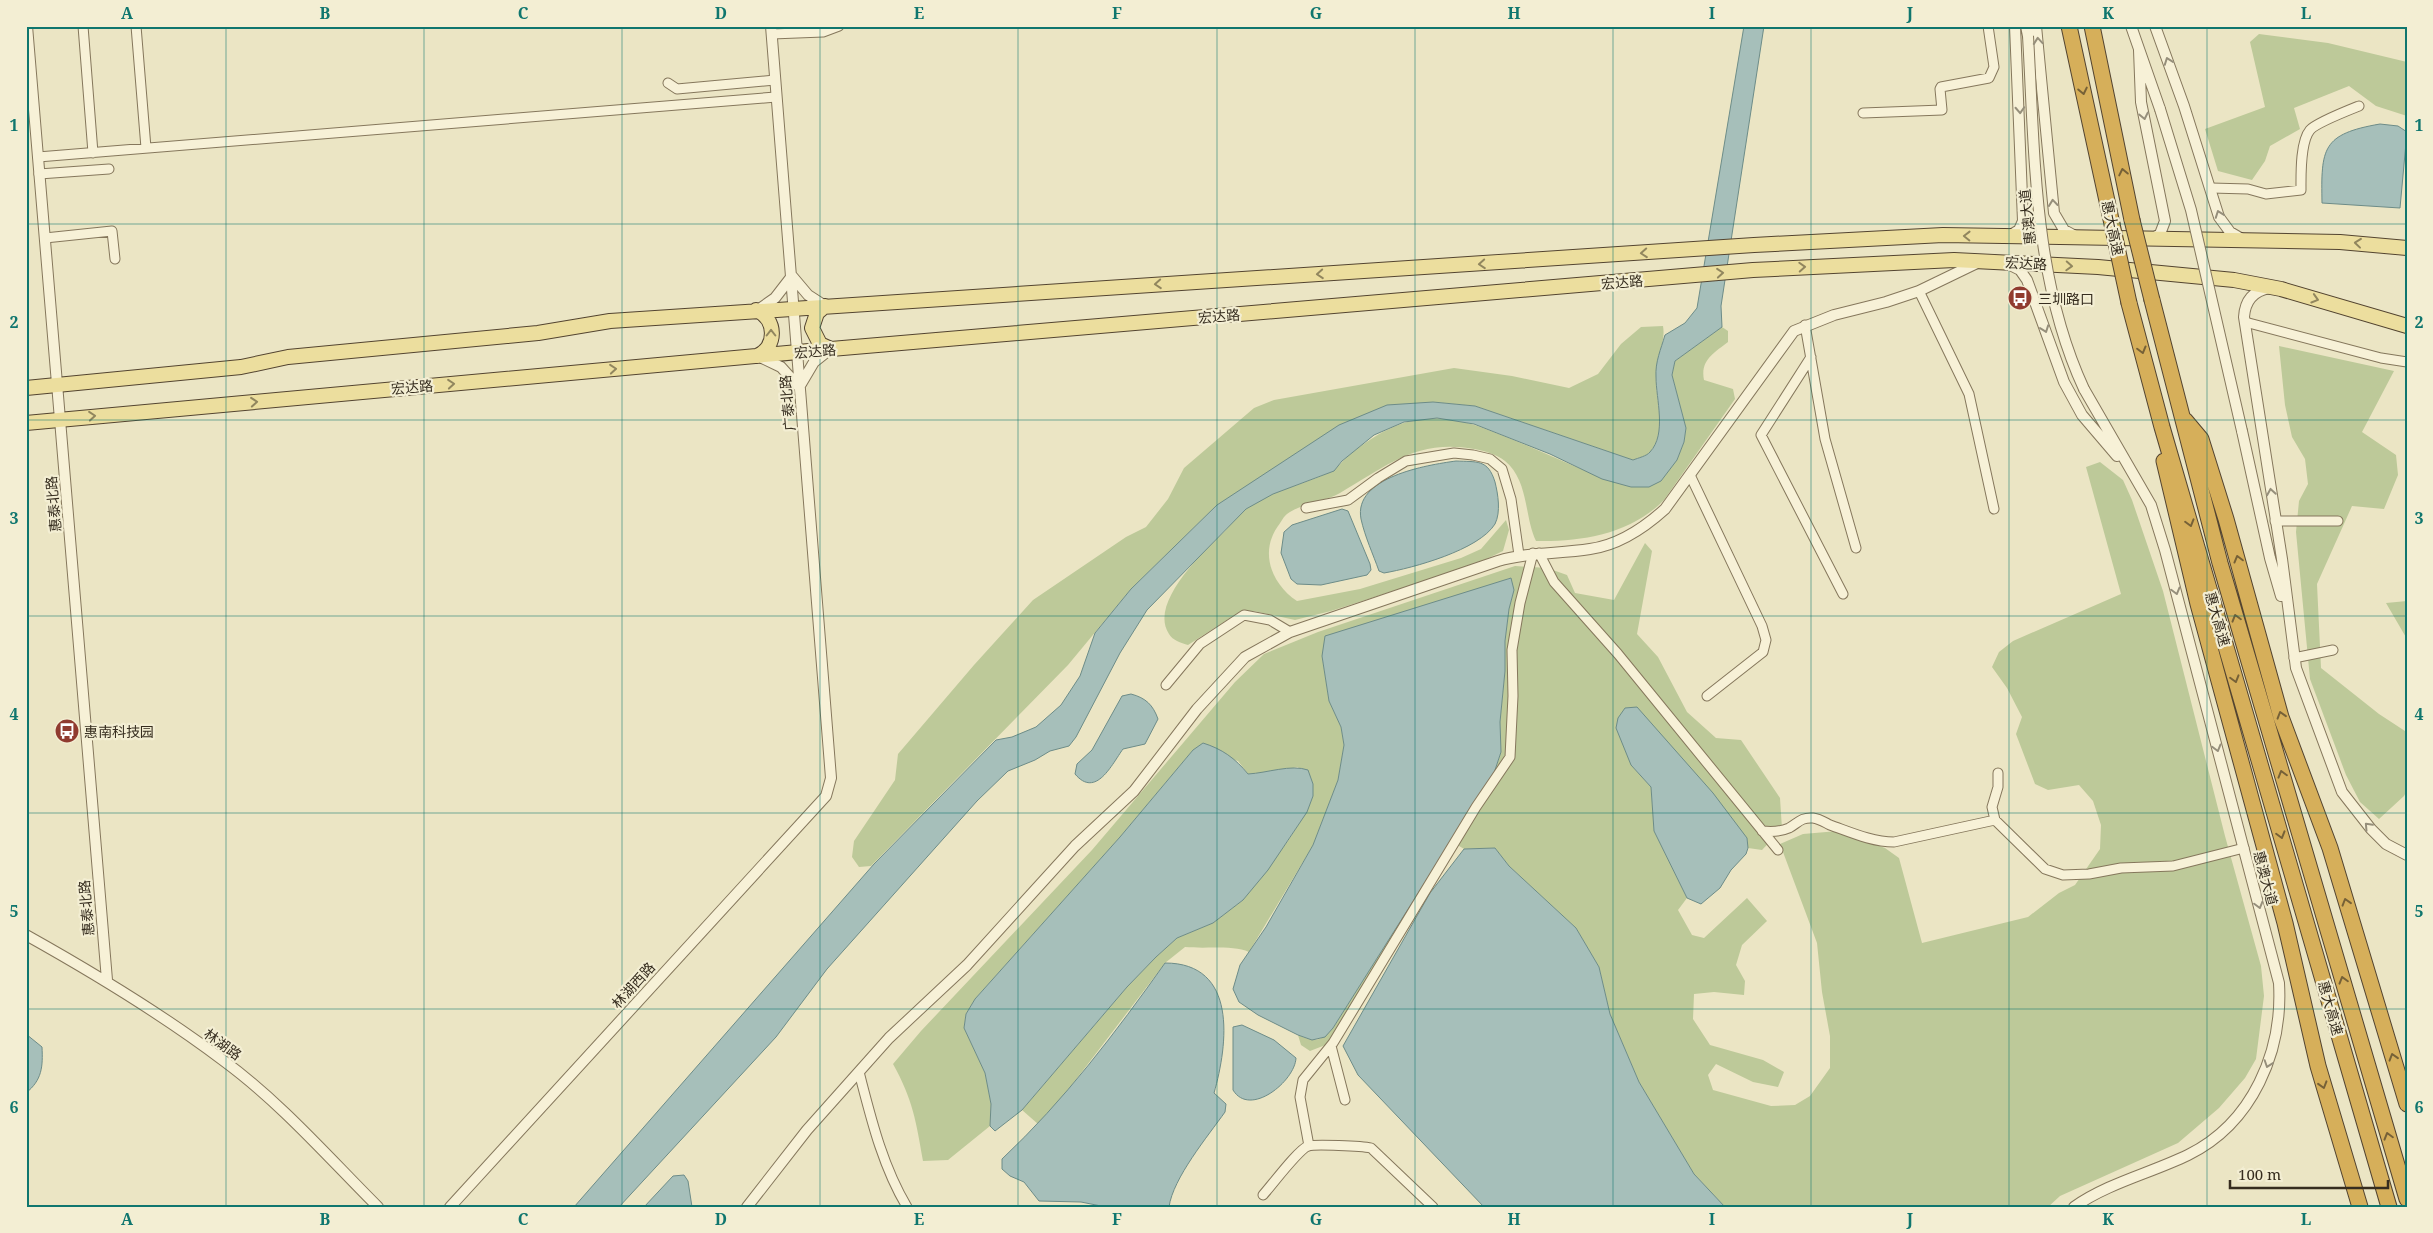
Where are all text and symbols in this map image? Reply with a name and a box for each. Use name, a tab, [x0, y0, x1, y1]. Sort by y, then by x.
text: A	[121, 2, 134, 24]
text: B	[320, 2, 331, 24]
text: C	[518, 2, 529, 24]
text: D	[715, 2, 727, 24]
text: E	[914, 2, 924, 24]
text: F	[1112, 2, 1122, 24]
text: G	[1310, 2, 1322, 24]
text: H	[1507, 2, 1521, 24]
text: I	[1709, 2, 1715, 24]
text: J	[1906, 2, 1914, 24]
text: K	[2102, 2, 2114, 24]
text: L	[2301, 2, 2311, 24]
one-way arrow	[2032, 37, 2043, 45]
one-way arrow	[2164, 57, 2174, 65]
one-way arrow	[2077, 87, 2088, 95]
one-way arrow	[2014, 106, 2025, 114]
one-way arrow	[2138, 111, 2149, 120]
text: 1	[9, 114, 19, 136]
text: 1	[2414, 114, 2424, 136]
one-way arrow	[2118, 168, 2128, 177]
street label: 惠澳大道	[2015, 188, 2039, 246]
one-way arrow	[2048, 198, 2059, 206]
street label: 惠大高速	[2098, 199, 2128, 257]
one-way arrow	[2215, 211, 2225, 219]
one-way arrow	[1963, 231, 1970, 241]
one-way arrow	[2354, 238, 2362, 249]
one-way arrow	[1640, 248, 1648, 259]
street label: 宏达路	[2005, 252, 2047, 274]
one-way arrow	[1478, 258, 1486, 269]
one-way arrow	[2065, 260, 2073, 271]
one-way arrow	[1798, 262, 1806, 273]
one-way arrow	[1315, 268, 1323, 279]
one-way arrow	[1717, 268, 1725, 279]
street label: 宏达路	[1600, 271, 1644, 293]
one-way arrow	[1153, 279, 1161, 290]
bus stop icon: 三圳路口	[2007, 285, 2033, 311]
place label: 三圳路口	[2038, 289, 2094, 308]
one-way arrow	[2310, 294, 2319, 304]
street label: 宏达路	[1197, 305, 1241, 327]
text: 2	[9, 311, 19, 333]
text: 2	[2414, 311, 2424, 333]
one-way arrow	[2039, 324, 2049, 333]
one-way arrow	[766, 329, 776, 336]
street label: 宏达路	[793, 340, 837, 362]
one-way arrow	[2136, 345, 2146, 353]
one-way arrow	[609, 364, 617, 375]
street label: 广泰北路	[775, 374, 799, 432]
street label: 宏达路	[390, 376, 434, 398]
one-way arrow	[447, 379, 455, 390]
one-way arrow	[250, 397, 258, 408]
one-way arrow	[89, 411, 97, 422]
street label: 惠泰北路	[41, 475, 65, 533]
one-way arrow	[2266, 487, 2276, 496]
text: 3	[9, 507, 19, 529]
text: 3	[2414, 507, 2424, 529]
one-way arrow	[2185, 519, 2195, 527]
one-way arrow	[2233, 555, 2243, 563]
one-way arrow	[2170, 587, 2181, 596]
street label: 惠大高速	[2201, 589, 2235, 649]
one-way arrow	[2231, 614, 2241, 622]
one-way arrow	[2230, 675, 2240, 683]
text: 4	[9, 703, 19, 725]
text: 4	[2414, 703, 2424, 725]
one-way arrow	[2277, 711, 2287, 720]
bus stop icon: 惠南科技园	[54, 718, 80, 744]
place label: 惠南科技园	[84, 722, 154, 741]
one-way arrow	[2212, 744, 2222, 752]
one-way arrow	[2277, 770, 2287, 778]
one-way arrow	[2365, 823, 2374, 832]
one-way arrow	[2275, 831, 2285, 839]
street label: 惠澳大道	[2250, 848, 2282, 908]
street label: 惠泰北路	[74, 879, 98, 937]
one-way arrow	[2341, 898, 2351, 906]
text: 5	[9, 900, 19, 922]
text: 5	[2414, 900, 2424, 922]
one-way arrow	[2253, 901, 2264, 910]
street label: 林湖西路	[607, 958, 659, 1012]
one-way arrow	[2338, 976, 2348, 984]
street label: 惠大高速	[2314, 978, 2348, 1038]
street label: 林湖路	[200, 1024, 246, 1064]
one-way arrow	[2388, 1054, 2398, 1062]
one-way arrow	[2264, 1059, 2274, 1068]
one-way arrow	[2318, 1081, 2328, 1089]
text: 6	[9, 1096, 19, 1118]
text: 6	[2414, 1096, 2424, 1118]
one-way arrow	[2384, 1132, 2394, 1140]
scale bar	[2230, 1158, 2388, 1190]
text: 100 m	[2238, 1164, 2281, 1184]
text: A	[121, 1208, 134, 1230]
text: B	[320, 1208, 331, 1230]
text: C	[518, 1208, 529, 1230]
text: D	[715, 1208, 727, 1230]
text: E	[914, 1208, 924, 1230]
text: F	[1112, 1208, 1122, 1230]
text: G	[1310, 1208, 1322, 1230]
text: H	[1507, 1208, 1521, 1230]
text: I	[1709, 1208, 1715, 1230]
text: J	[1906, 1208, 1914, 1230]
text: K	[2102, 1208, 2114, 1230]
text: L	[2301, 1208, 2311, 1230]

